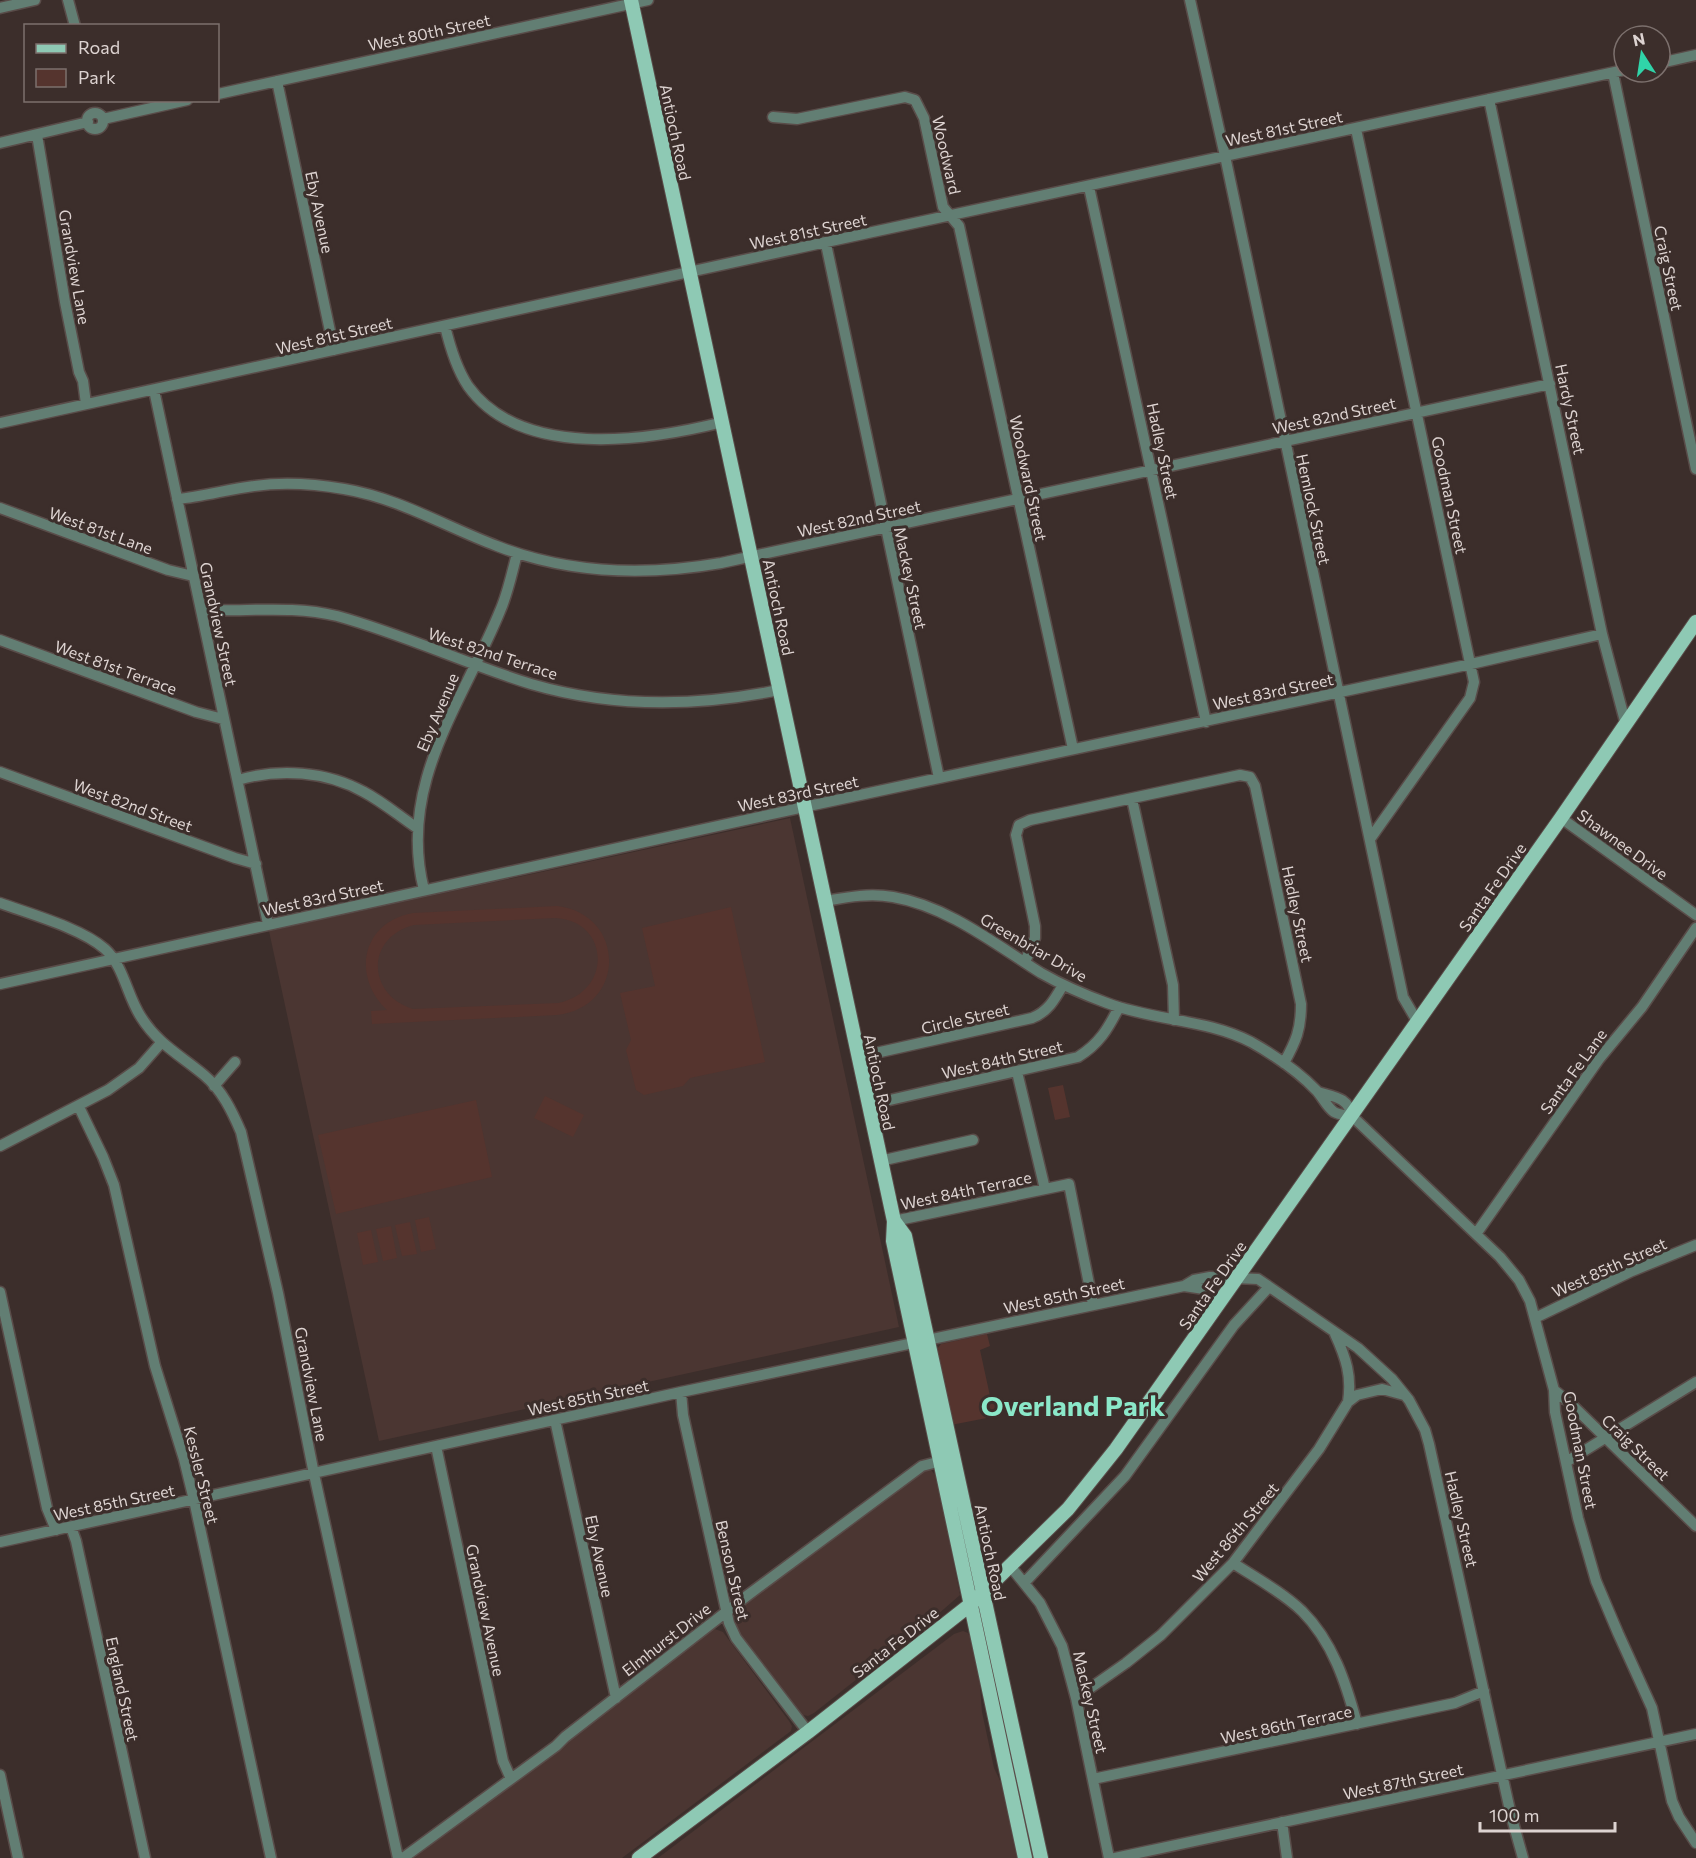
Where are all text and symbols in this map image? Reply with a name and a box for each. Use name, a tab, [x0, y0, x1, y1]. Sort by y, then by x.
street label: West 80th Street	[366, 10, 492, 54]
legend	[24, 24, 219, 102]
north arrow	[1612, 24, 1672, 84]
text: N	[1631, 28, 1647, 49]
text: Road	[78, 36, 120, 58]
text: Park	[78, 66, 116, 88]
street label: Antioch Road	[657, 82, 695, 182]
street label: West 81st Street	[1224, 106, 1345, 150]
street label: Woodward	[929, 114, 965, 196]
street label: Eby Avenue	[302, 169, 338, 255]
street label: Grandview Lane	[56, 208, 94, 326]
street label: West 81st Street	[748, 209, 869, 253]
street label: Craig Street	[1651, 224, 1687, 313]
street label: West 81st Street	[274, 312, 395, 358]
street label: Hardy Street	[1552, 362, 1590, 457]
street label: West 82nd Street	[1271, 393, 1398, 437]
street label: Hadley Street	[1143, 401, 1183, 502]
street label: Woodward Street	[1006, 413, 1052, 543]
street label: Goodman Street	[1428, 434, 1472, 556]
street label: Hemlock Street	[1293, 452, 1335, 567]
street label: West 82nd Street	[796, 496, 923, 540]
street label: West 81st Lane	[47, 502, 155, 558]
street label: Mackey Street	[891, 525, 931, 632]
street label: Antioch Road	[760, 557, 798, 657]
street label: Grandview Street	[197, 560, 242, 688]
street label: West 82nd Terrace	[426, 623, 560, 683]
street label: West 81st Terrace	[52, 636, 180, 698]
street label: West 83rd Street	[1211, 669, 1336, 713]
street label: Eby Avenue	[412, 670, 462, 754]
street label: West 83rd Street	[736, 771, 861, 815]
street label: West 82nd Street	[71, 775, 196, 836]
street label: Shawnee Drive	[1574, 805, 1672, 883]
street label: Santa Fe Drive	[1454, 839, 1530, 935]
street label: Hadley Street	[1278, 864, 1318, 965]
street label: West 83rd Street	[261, 875, 386, 919]
street label: Greenbriar Drive	[977, 909, 1091, 985]
street label: Circle Street	[919, 999, 1011, 1037]
street label: Santa Fe Lane	[1536, 1025, 1610, 1117]
street label: Antioch Road	[861, 1032, 899, 1132]
street label: West 84th Street	[940, 1036, 1065, 1082]
street label: West 84th Terrace	[899, 1167, 1033, 1213]
street label: West 85th Street	[1549, 1233, 1670, 1301]
street label: Santa Fe Drive	[1174, 1237, 1250, 1333]
street label: West 85th Street	[1002, 1273, 1127, 1317]
street label: Grandview Lane	[292, 1325, 332, 1443]
street label: West 85th Street	[526, 1375, 651, 1419]
district label: Overland Park	[981, 1388, 1165, 1422]
street label: Goodman Street	[1560, 1389, 1602, 1511]
street label: Craig Street	[1598, 1410, 1674, 1484]
street label: Kessler Street	[181, 1424, 223, 1526]
street label: Hadley Street	[1442, 1469, 1482, 1570]
street label: West 86th Street	[1188, 1478, 1282, 1586]
street label: West 85th Street	[52, 1480, 177, 1524]
street label: Antioch Road	[972, 1502, 1010, 1602]
street label: Eby Avenue	[582, 1513, 618, 1599]
street label: Benson Street	[712, 1518, 754, 1622]
street label: Grandview Avenue	[463, 1542, 509, 1678]
street label: Elmhurst Drive	[618, 1598, 714, 1680]
street label: Santa Fe Drive	[848, 1603, 942, 1681]
street label: England Street	[103, 1635, 143, 1743]
street label: Mackey Street	[1070, 1649, 1112, 1755]
street label: West 86th Terrace	[1219, 1701, 1353, 1747]
street label: West 87th Street	[1341, 1759, 1465, 1803]
scale bar	[1480, 1795, 1615, 1833]
text: 100 m	[1489, 1804, 1539, 1826]

